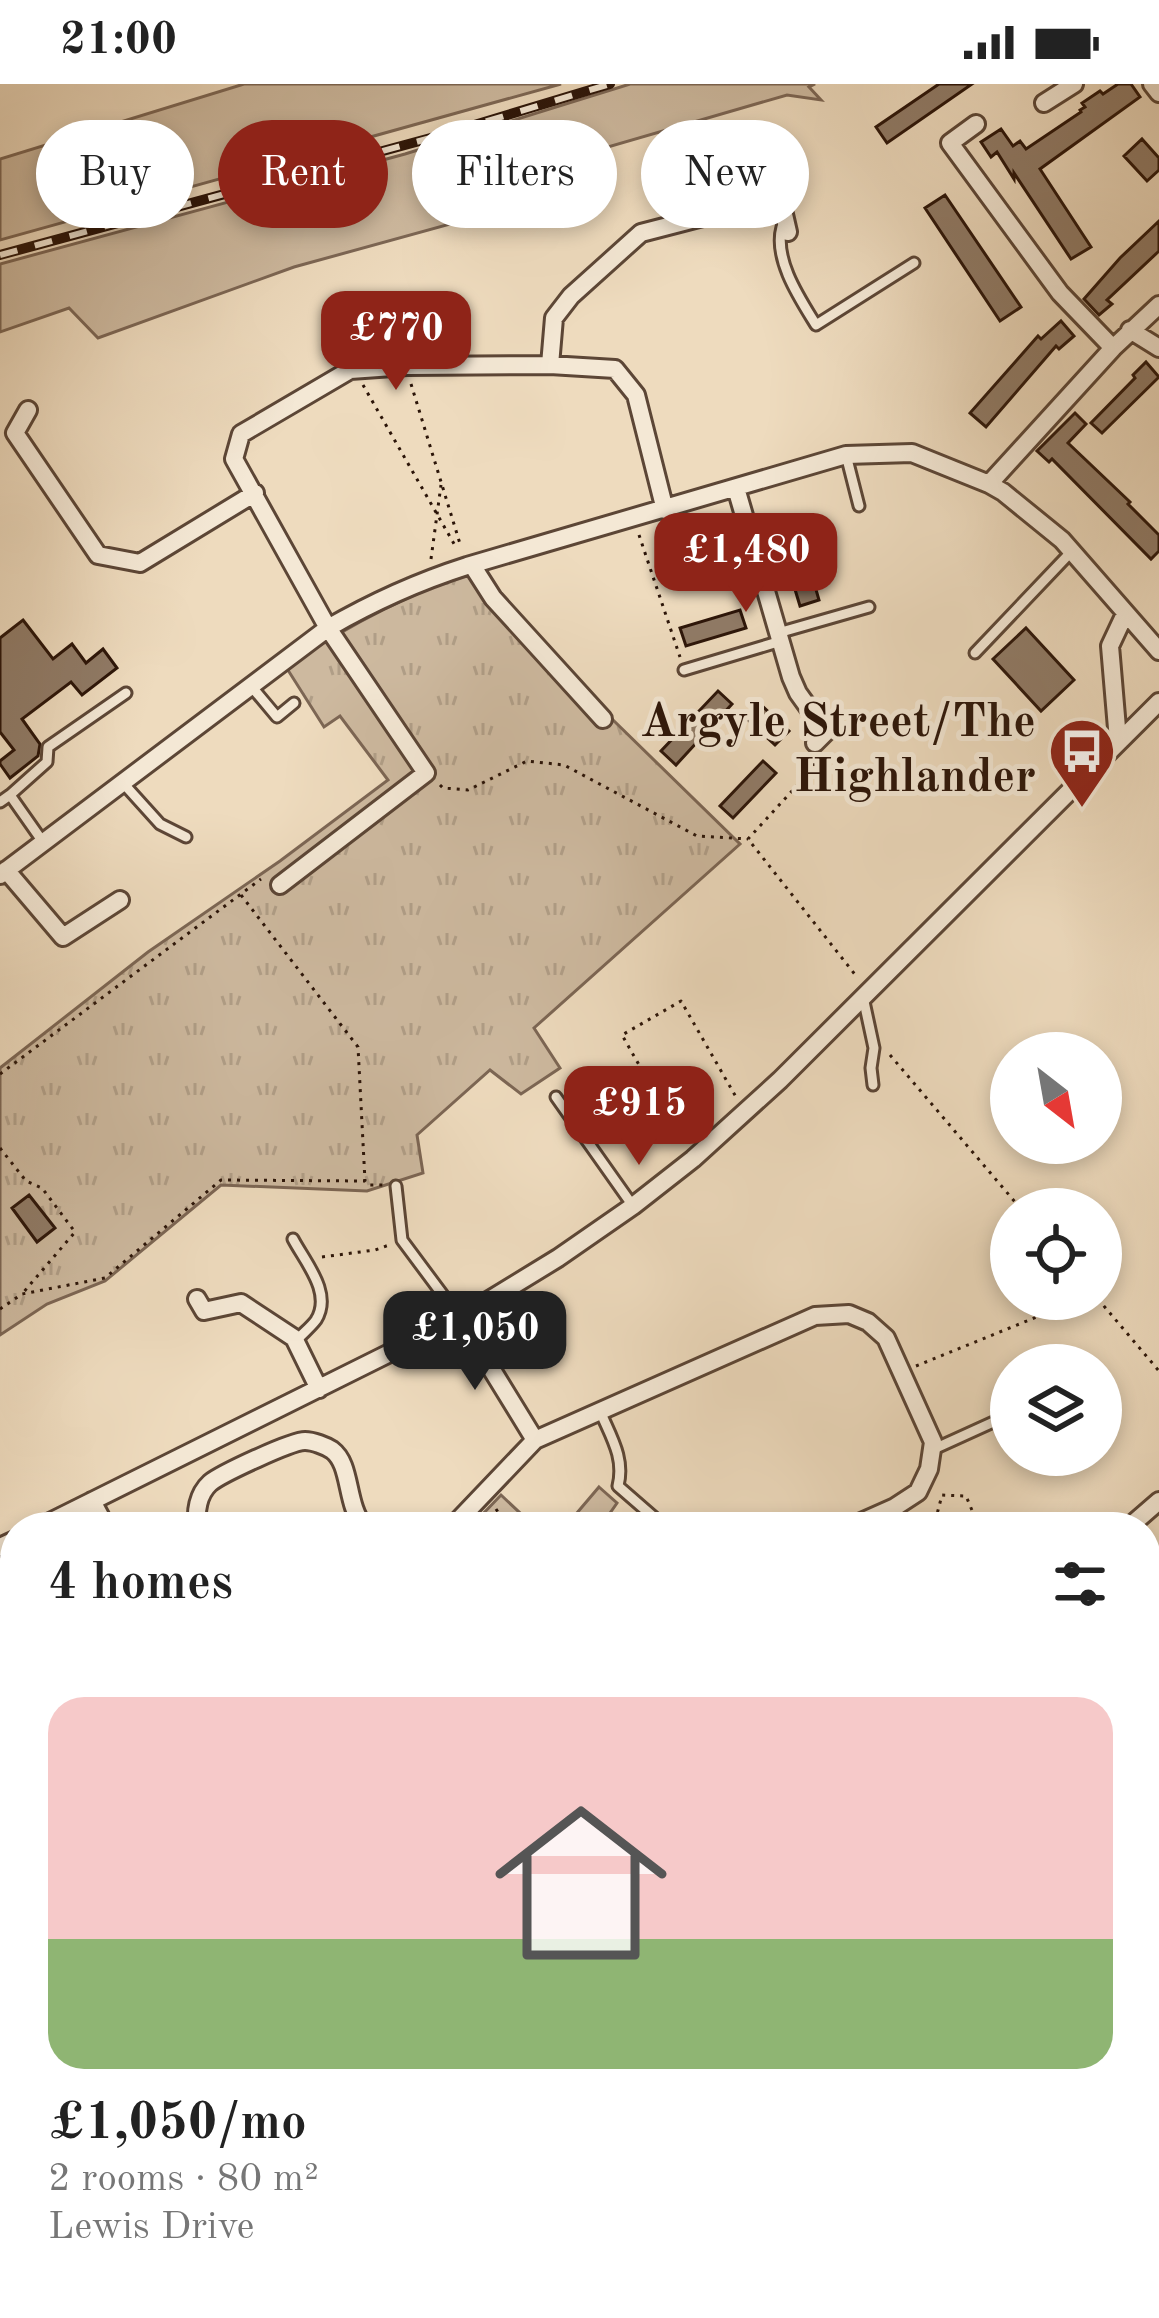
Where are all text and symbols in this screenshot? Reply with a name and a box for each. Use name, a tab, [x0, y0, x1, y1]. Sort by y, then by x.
text: 21:00	[60, 19, 177, 64]
chip: Buy	[36, 120, 194, 228]
chip: Rent	[218, 120, 388, 228]
chip: Filters	[412, 120, 617, 228]
chip: New	[641, 120, 809, 228]
pin: £770	[325, 291, 467, 393]
text: £770	[348, 310, 444, 349]
pin: £1,480	[648, 513, 844, 615]
text: £1,480	[681, 532, 811, 571]
place label: Argyle Street/The Highlander	[640, 699, 1036, 802]
bus stop icon: Argyle Street/The Highlander	[1047, 716, 1117, 810]
north arrow	[990, 1032, 1122, 1164]
map controls	[990, 1032, 1122, 1476]
pin: £915	[568, 1066, 710, 1168]
text: £915	[591, 1085, 687, 1124]
button: locate	[990, 1188, 1122, 1320]
pin: £1,050	[377, 1291, 573, 1393]
text: £1,050	[410, 1310, 540, 1349]
button: layers	[990, 1344, 1122, 1476]
icon: filters	[1047, 1551, 1113, 1617]
text: 4 homes	[48, 1559, 233, 1610]
icon: home	[473, 1775, 689, 1991]
text: £1,050/mo	[48, 2099, 307, 2150]
text: 2 rooms · 80 m²	[48, 2160, 319, 2199]
text: Lewis Drive	[48, 2208, 254, 2247]

